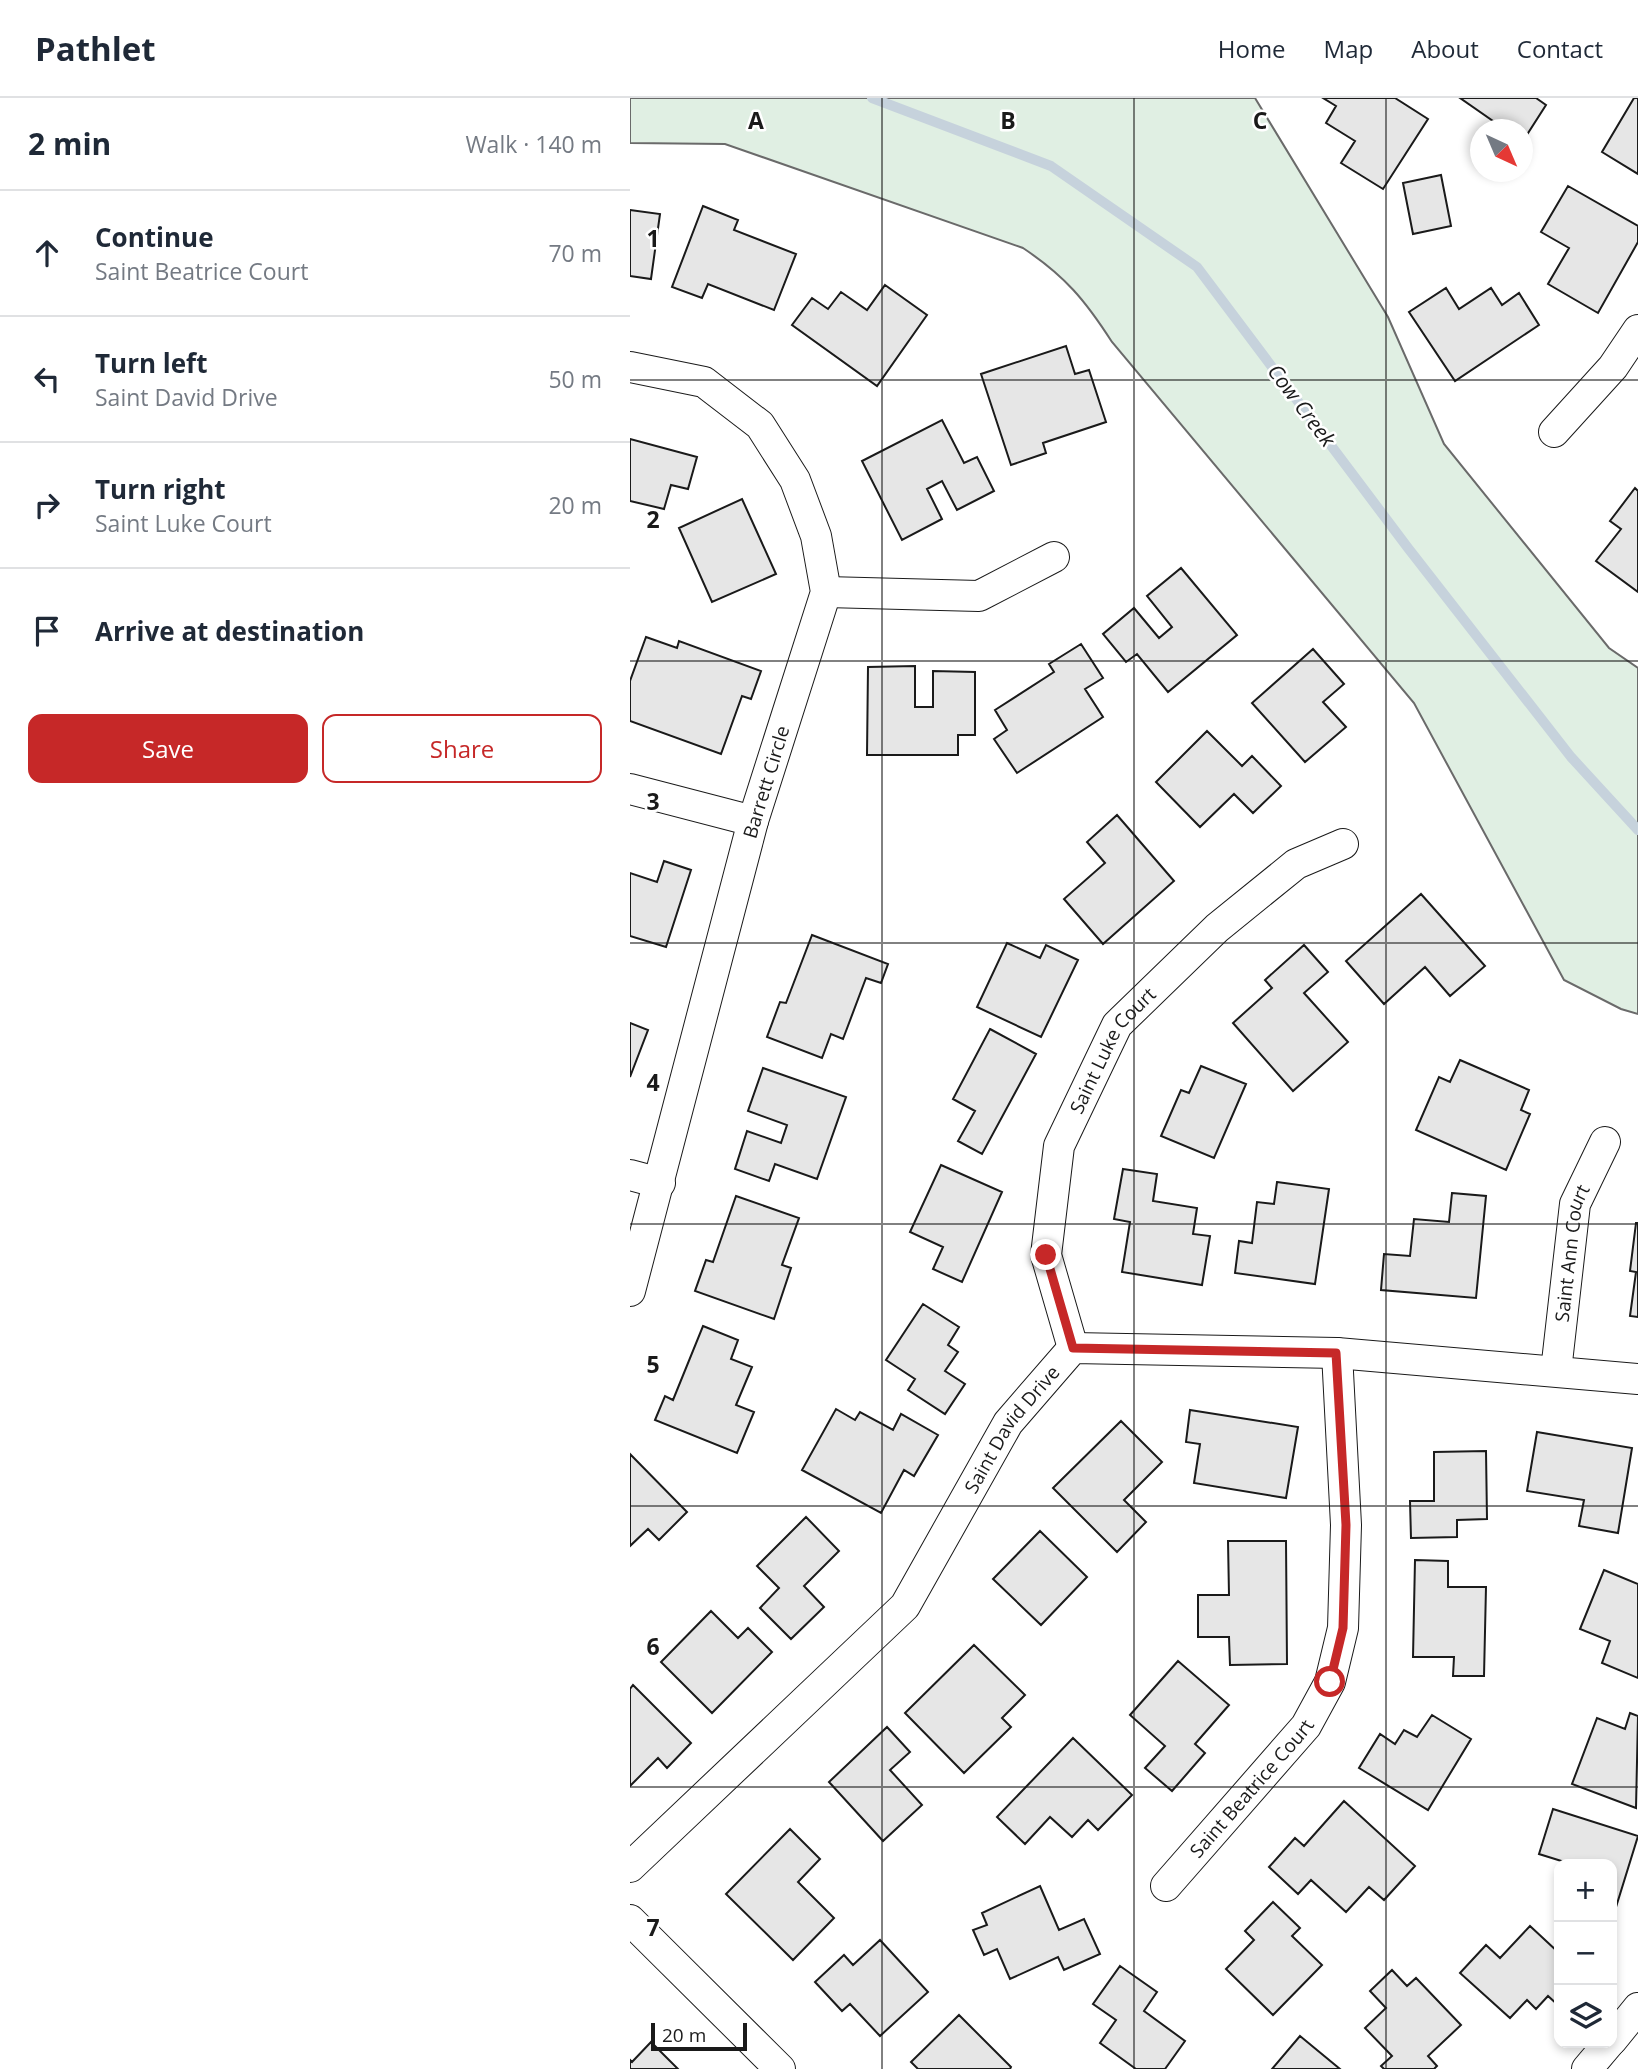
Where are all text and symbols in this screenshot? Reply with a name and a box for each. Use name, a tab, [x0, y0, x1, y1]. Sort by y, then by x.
text: Pathlet	[35, 26, 156, 71]
text: Home	[1218, 32, 1286, 65]
text: Map	[1324, 32, 1373, 65]
text: About	[1411, 32, 1479, 65]
text: Contact	[1517, 32, 1603, 65]
text: A	[748, 104, 764, 136]
text: B	[1000, 104, 1016, 136]
text: C	[1253, 104, 1267, 136]
north arrow	[1470, 119, 1533, 182]
text: 2 min	[28, 123, 111, 164]
text: Walk · 140 m	[465, 128, 602, 160]
text: Continue	[95, 219, 214, 255]
text: 1	[646, 222, 660, 254]
icon: ahead	[28, 234, 66, 272]
text: 70 m	[548, 237, 602, 269]
text: Saint Beatrice Court	[95, 255, 308, 287]
text: Turn left	[95, 345, 207, 381]
water label: Cow Creek	[1262, 358, 1343, 453]
icon: left	[28, 360, 66, 398]
text: 50 m	[548, 363, 602, 395]
text: Saint David Drive	[95, 381, 278, 413]
text: Turn right	[95, 471, 226, 507]
icon: right	[28, 486, 66, 524]
text: 20 m	[548, 489, 602, 521]
text: 2	[646, 503, 660, 535]
text: Saint Luke Court	[95, 507, 272, 539]
icon: arrive	[28, 612, 66, 650]
text: Arrive at destination	[95, 613, 364, 649]
button: Save	[28, 714, 308, 783]
button: Share	[322, 714, 602, 783]
street label: Barrett Circle	[737, 722, 795, 842]
text: 3	[646, 785, 660, 817]
street label: Saint Luke Court	[1063, 981, 1162, 1118]
text: 4	[646, 1066, 660, 1098]
street label: Saint Ann Court	[1549, 1180, 1596, 1323]
route end	[1030, 1239, 1061, 1270]
text: 5	[646, 1348, 660, 1380]
street label: Saint David Drive	[958, 1360, 1065, 1498]
text: 6	[646, 1630, 660, 1662]
route start	[1314, 1666, 1345, 1697]
street label: Saint Beatrice Court	[1184, 1715, 1320, 1863]
map controls	[1554, 1859, 1617, 2048]
button: +	[1554, 1859, 1617, 1922]
text: 7	[646, 1911, 660, 1943]
button: −	[1554, 1922, 1617, 1985]
button: layers	[1554, 1985, 1617, 2048]
scale bar	[651, 2020, 747, 2052]
text: 20 m	[662, 2022, 706, 2048]

